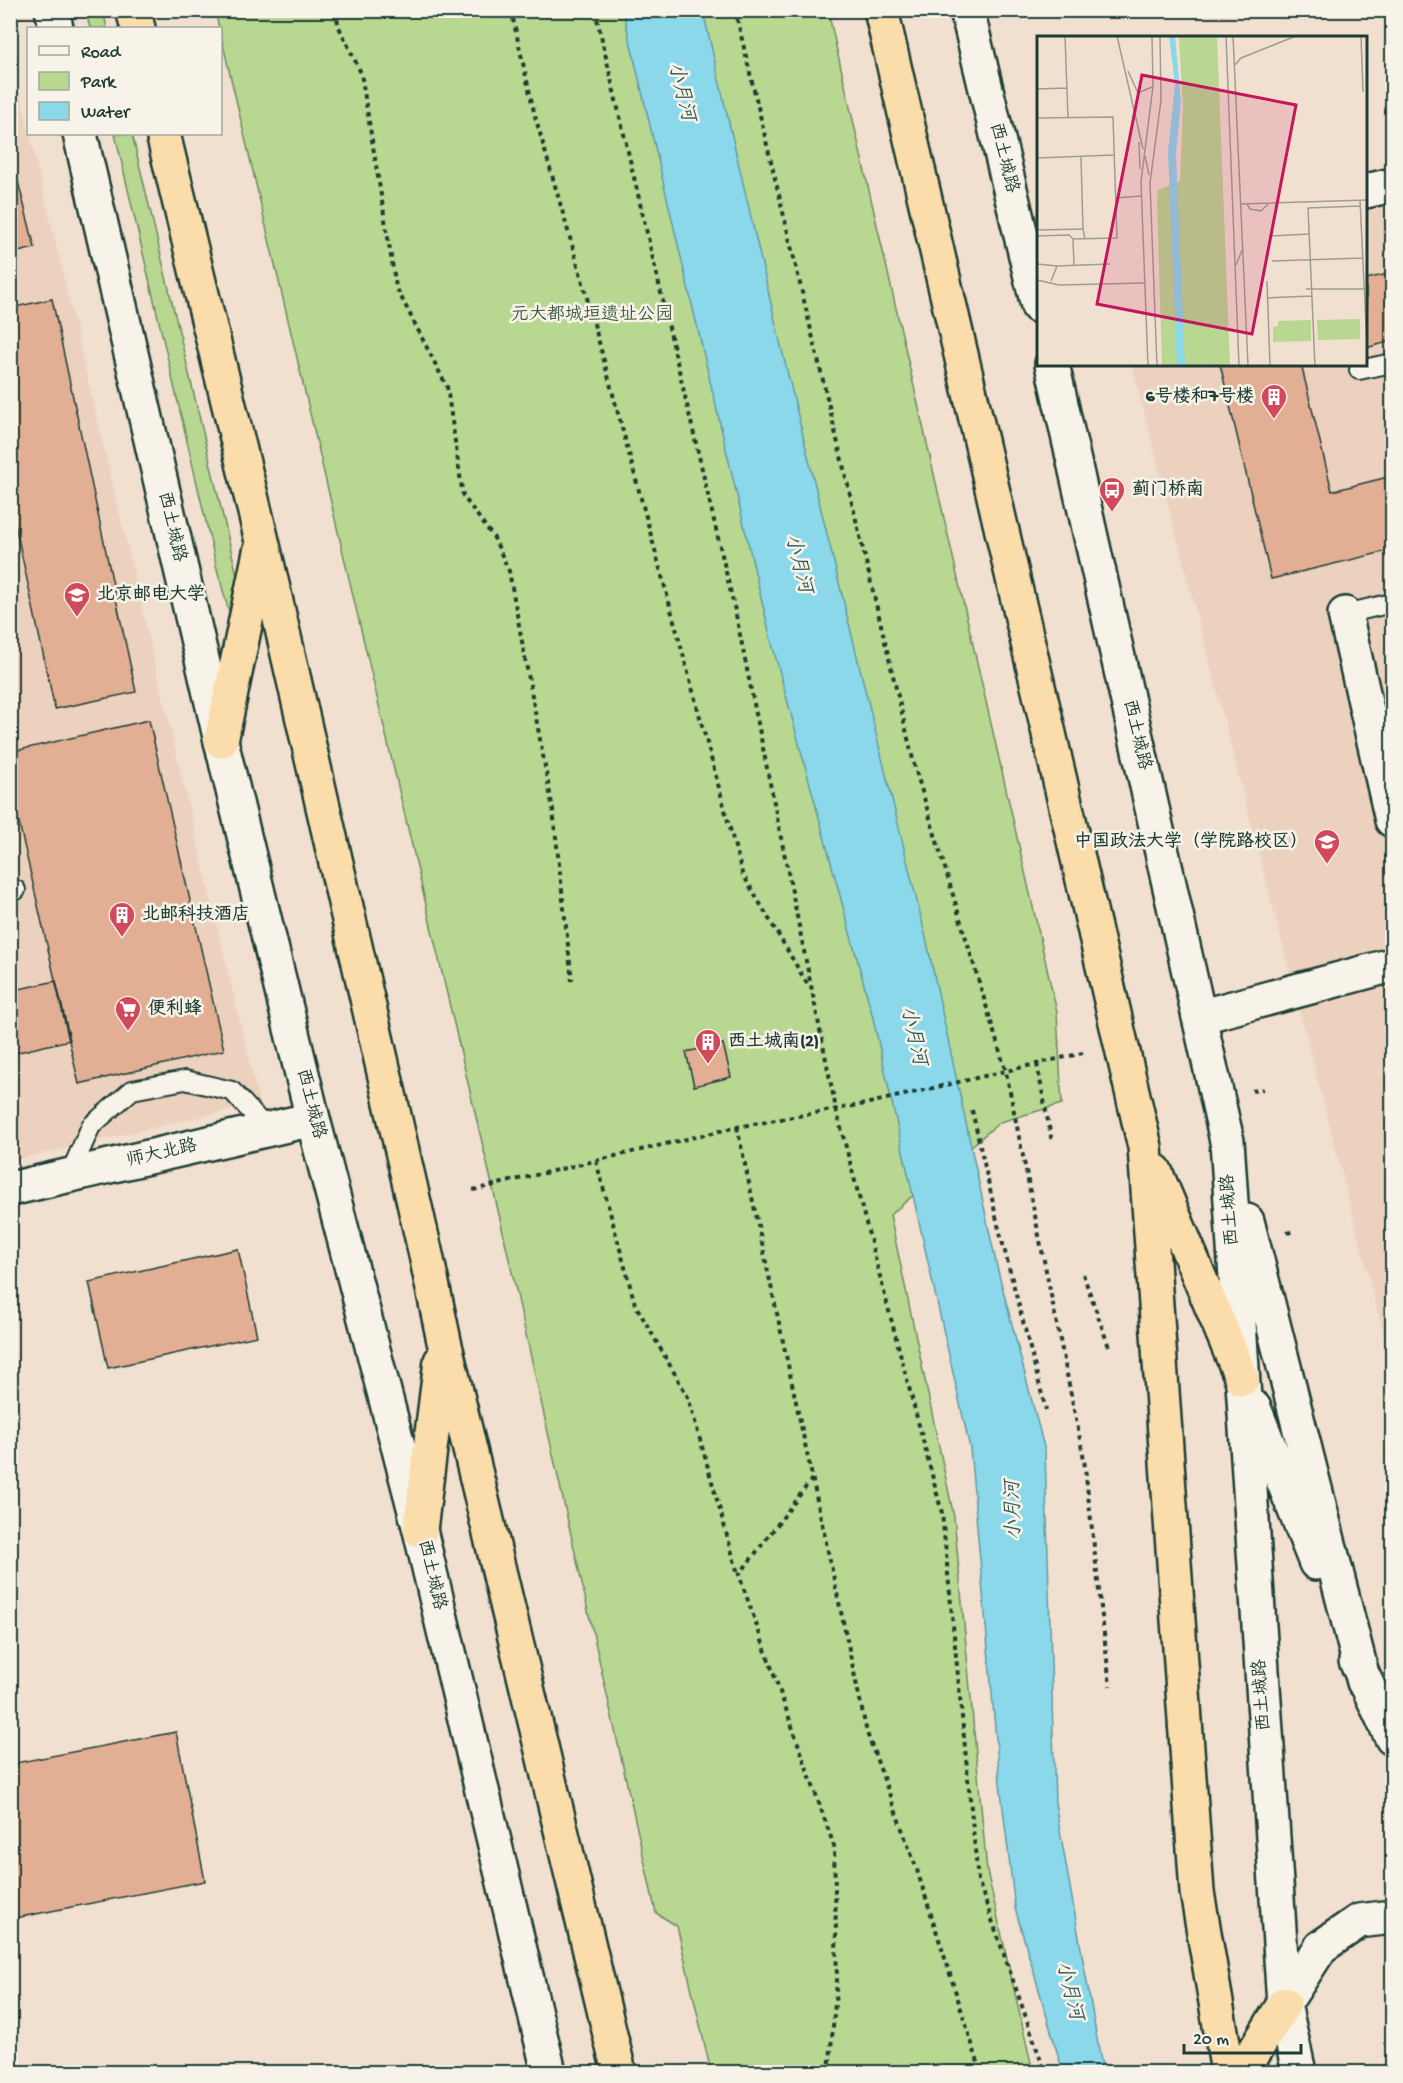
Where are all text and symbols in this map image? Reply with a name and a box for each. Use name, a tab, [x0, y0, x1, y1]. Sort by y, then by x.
legend	[27, 27, 222, 135]
inset map	[1037, 36, 1367, 366]
text: Road	[81, 43, 122, 64]
water label: 小月河	[662, 60, 700, 127]
text: Park	[80, 73, 117, 94]
text: Water	[81, 103, 131, 124]
street label: 西土城路	[984, 120, 1023, 195]
park label: 元大都城垣遗址公园	[511, 304, 673, 326]
building icon: 6号楼和7号楼	[1259, 382, 1289, 420]
place label: 6号楼和7号楼	[1146, 386, 1254, 408]
bus stop icon: 蓟门桥南	[1097, 475, 1127, 513]
place label: 蓟门桥南	[1132, 479, 1204, 501]
street label: 西土城路	[153, 489, 190, 564]
water label: 小月河	[779, 532, 817, 599]
school or university icon: 北京邮电大学	[62, 580, 92, 618]
place label: 北京邮电大学	[97, 584, 205, 606]
street label: 西土城路	[1118, 697, 1155, 772]
school or university icon: 中国政法大学（学院路校区）	[1312, 827, 1342, 865]
place label: 中国政法大学（学院路校区）	[1074, 831, 1308, 853]
building icon: 北邮科技酒店	[107, 900, 137, 938]
place label: 北邮科技酒店	[142, 904, 250, 926]
supermarket icon: 便利蜂	[113, 994, 143, 1032]
place label: 便利蜂	[148, 998, 202, 1020]
water label: 小月河	[894, 1004, 932, 1071]
building icon: 西土城南(2)	[693, 1027, 723, 1065]
place label: 西土城南(2)	[728, 1031, 819, 1053]
street label: 西土城路	[291, 1066, 330, 1141]
street label: 师大北路	[124, 1135, 199, 1172]
street label: 西土城路	[1217, 1173, 1244, 1247]
water label: 小月河	[1001, 1477, 1028, 1540]
street label: 西土城路	[413, 1537, 450, 1612]
street label: 西土城路	[1249, 1658, 1276, 1732]
water label: 小月河	[1050, 1959, 1088, 2026]
scale bar	[1184, 2017, 1301, 2055]
text: 20 m	[1193, 2030, 1229, 2051]

